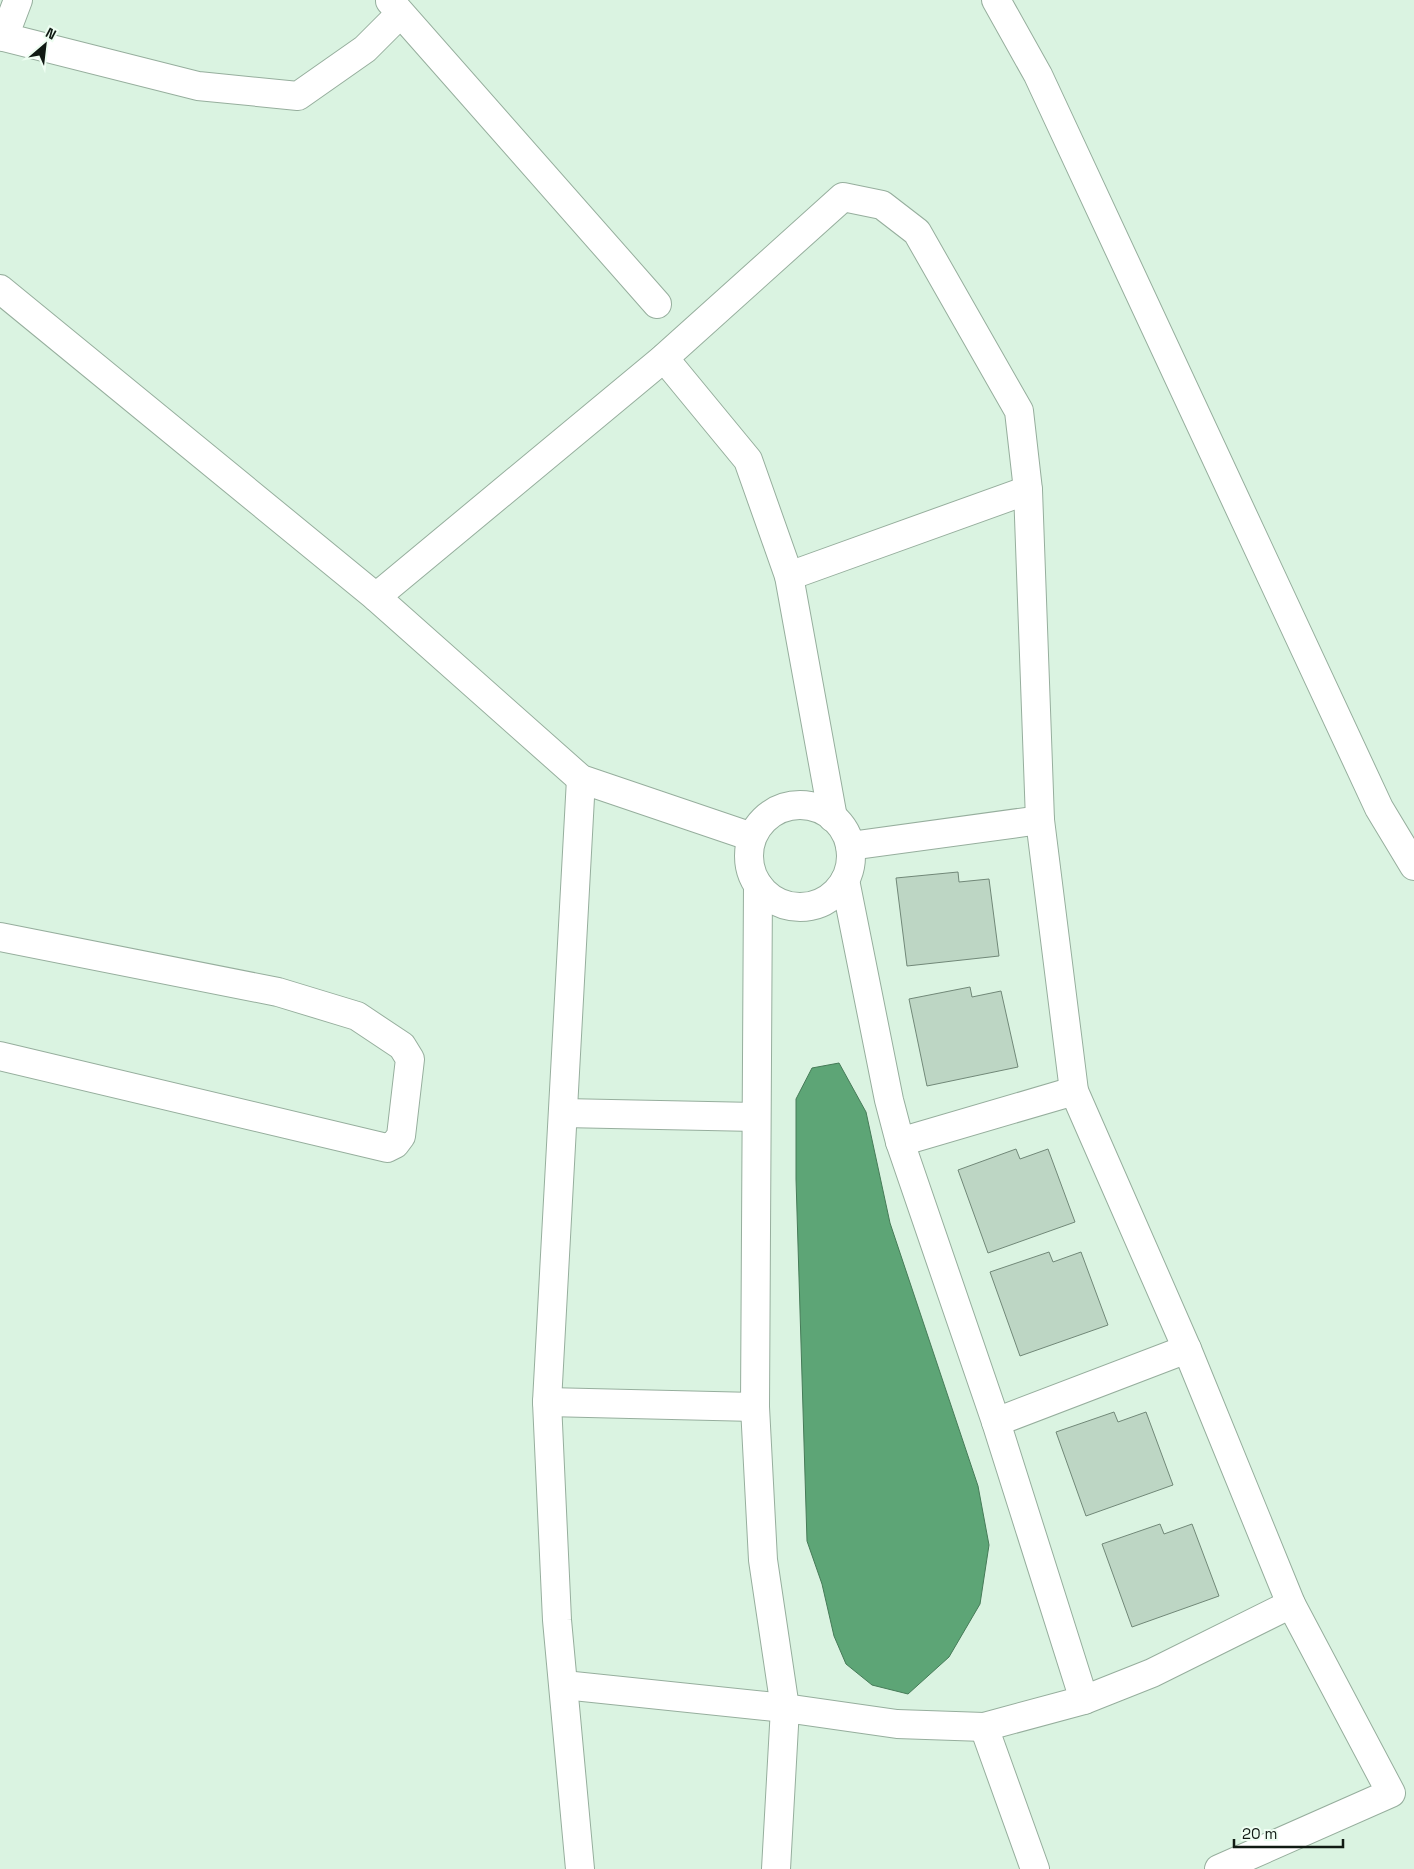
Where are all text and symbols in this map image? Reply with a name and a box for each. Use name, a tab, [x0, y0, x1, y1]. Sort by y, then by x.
north arrow	[20, 20, 70, 70]
text: N	[43, 23, 59, 44]
scale bar	[1234, 1816, 1343, 1848]
text: 20 m	[1242, 1824, 1277, 1843]

